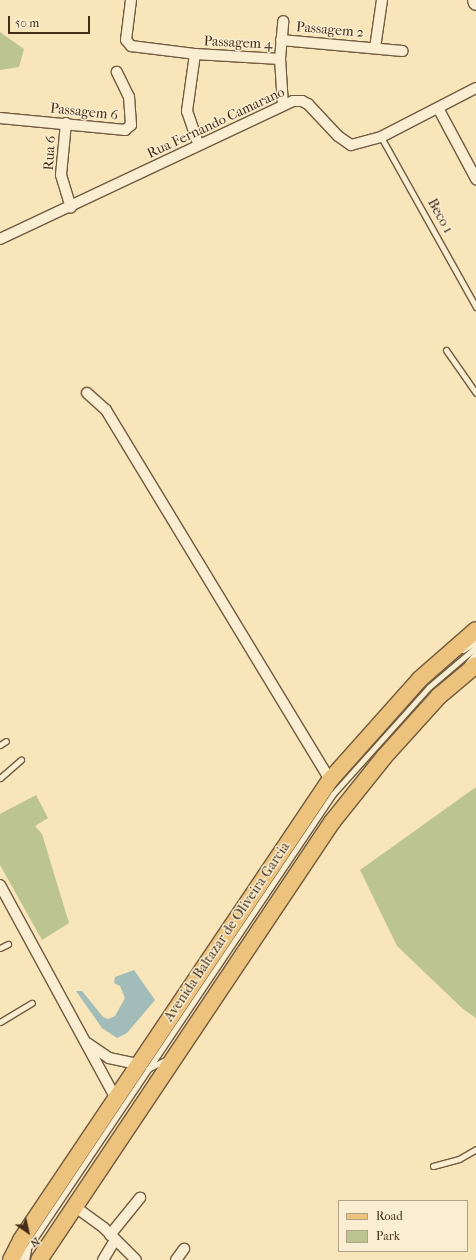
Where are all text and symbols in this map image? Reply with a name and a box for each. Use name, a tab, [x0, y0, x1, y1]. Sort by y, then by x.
scale bar	[10, 8, 92, 34]
text: 50 m	[15, 16, 39, 30]
street label: Passagem 2	[295, 19, 365, 41]
street label: Passagem 4	[203, 33, 273, 53]
street label: Rua Fernando Camarano	[145, 84, 287, 162]
street label: Passagem 6	[49, 100, 119, 124]
street label: Rua 6	[40, 135, 60, 171]
street label: Beco 1	[424, 196, 456, 236]
street label: Avenida Baltazar de Oliveira Garcia	[161, 839, 293, 1025]
legend	[338, 1200, 468, 1252]
text: Road	[376, 1209, 403, 1223]
north arrow	[8, 1212, 48, 1252]
text: Park	[376, 1229, 400, 1243]
text: N	[28, 1235, 42, 1250]

